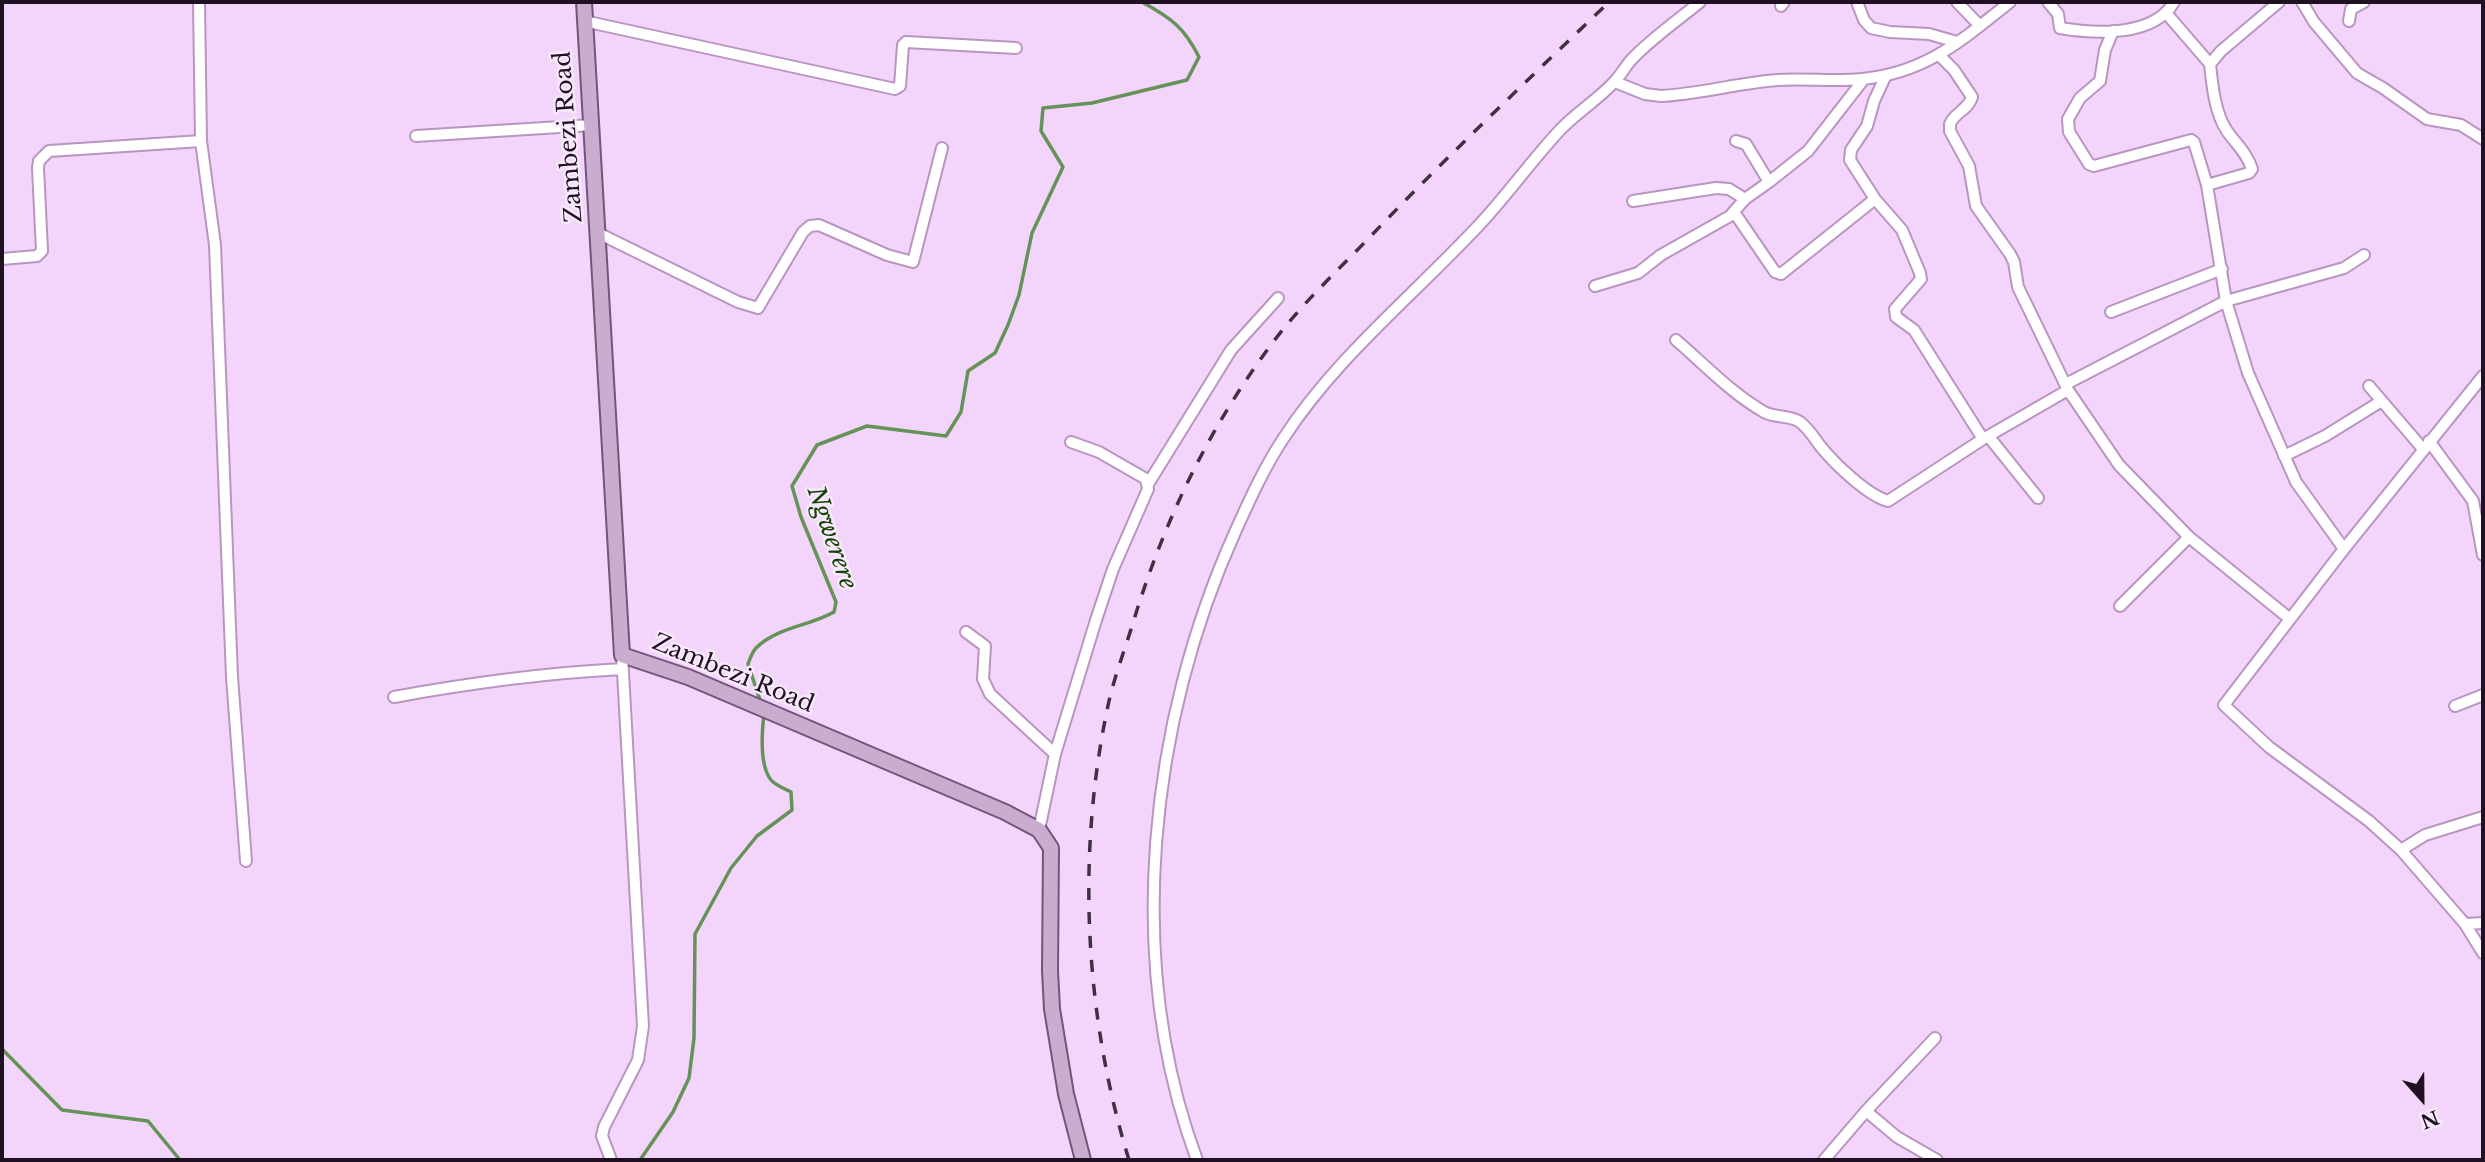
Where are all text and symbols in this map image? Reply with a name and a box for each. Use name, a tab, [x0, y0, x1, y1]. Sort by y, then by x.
street label: Zambezi Road	[549, 50, 589, 224]
water label: Ngwerere	[800, 483, 862, 593]
street label: Zambezi Road	[648, 629, 818, 719]
north arrow	[2387, 1064, 2457, 1134]
text: N	[2417, 1105, 2442, 1133]

